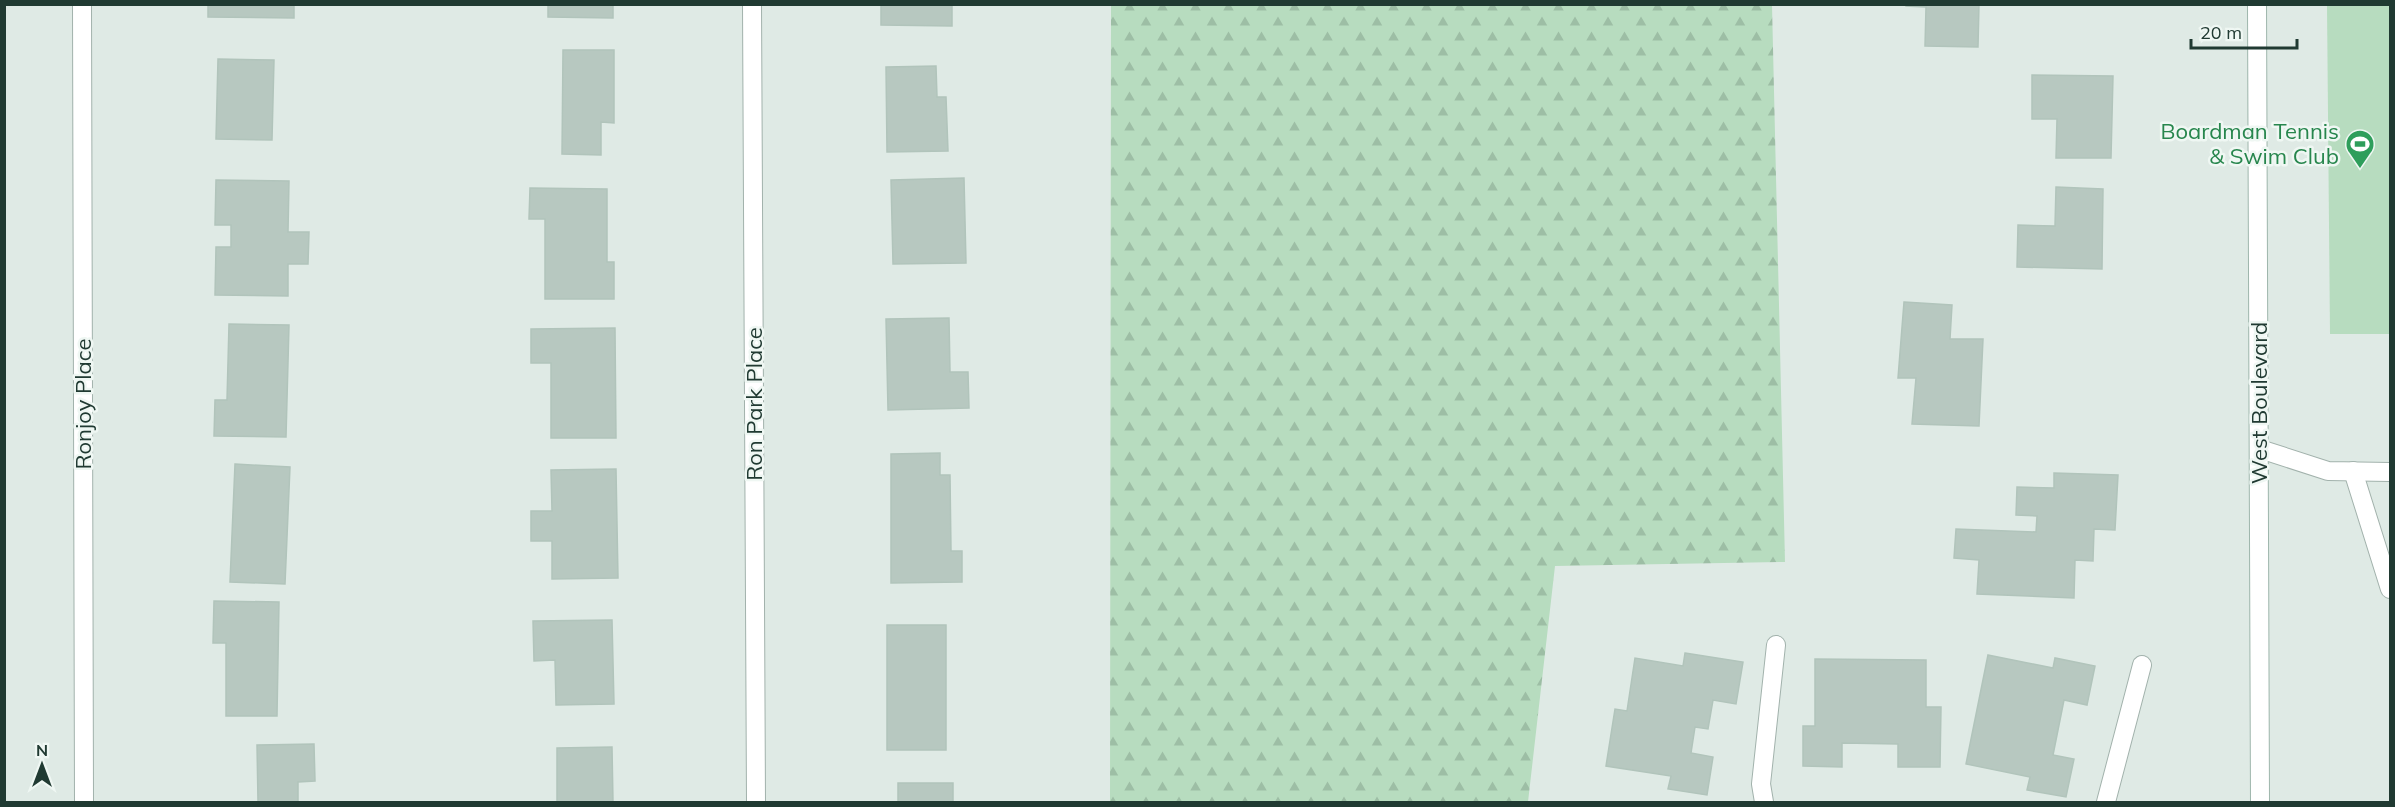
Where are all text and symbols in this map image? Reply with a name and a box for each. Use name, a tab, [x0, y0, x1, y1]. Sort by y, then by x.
scale bar	[2191, 12, 2298, 50]
text: 20 m	[2200, 21, 2242, 44]
place label: Boardman Tennis & Swim Club	[2161, 117, 2339, 170]
sports icon: Boardman Tennis & Swim Club	[2344, 128, 2376, 170]
street label: West Boulevard	[2245, 322, 2273, 484]
street label: Ron Park Place	[740, 327, 768, 481]
street label: Ronjoy Place	[69, 339, 97, 469]
north arrow	[12, 735, 72, 795]
text: N	[36, 740, 48, 760]

